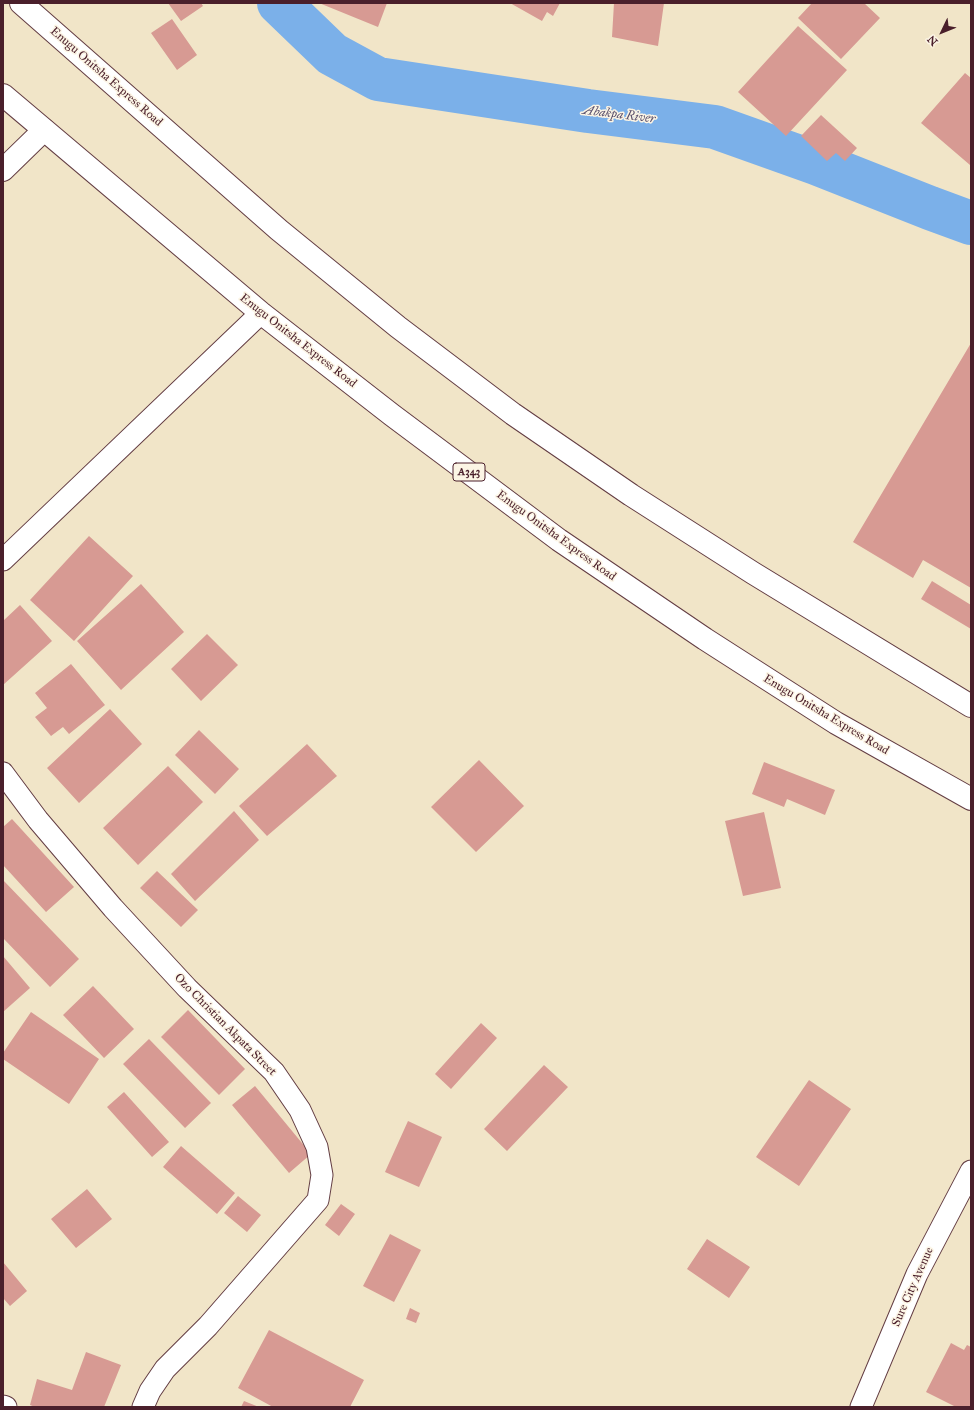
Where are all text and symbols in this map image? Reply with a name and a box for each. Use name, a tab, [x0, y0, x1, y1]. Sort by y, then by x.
north arrow	[922, 12, 962, 52]
street label: Enugu Onitsha Express Road	[47, 24, 165, 130]
text: N	[925, 33, 941, 48]
water label: Abakpa River	[582, 103, 656, 127]
street label: Enugu Onitsha Express Road	[237, 291, 359, 391]
road number: A343	[453, 463, 485, 481]
street label: Enugu Onitsha Express Road	[493, 488, 619, 584]
street label: Enugu Onitsha Express Road	[761, 672, 891, 758]
street label: Ozo Christian Akpata Street	[171, 971, 279, 1079]
street label: Sure City Avenue	[889, 1245, 937, 1329]

